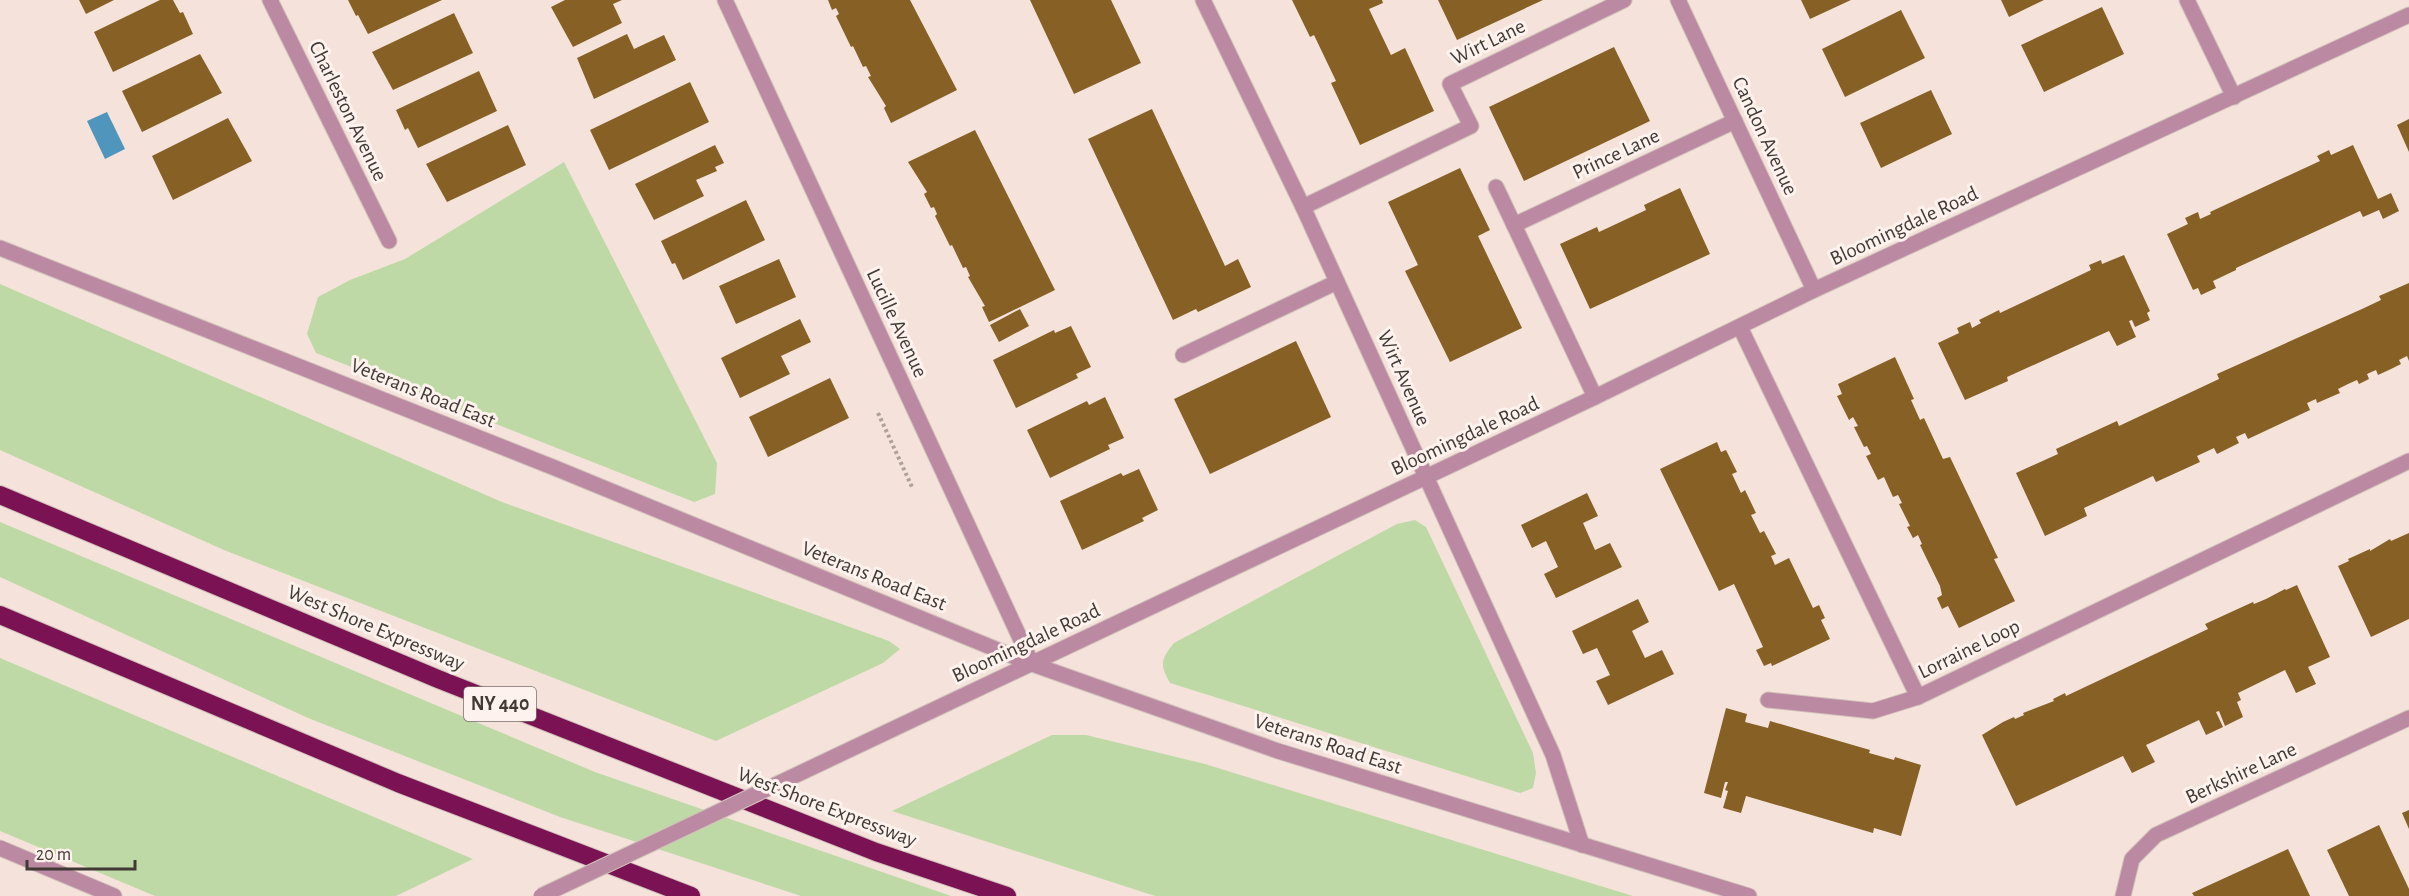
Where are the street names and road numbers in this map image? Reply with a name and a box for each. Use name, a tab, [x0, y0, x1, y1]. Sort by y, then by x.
street label: Wirt Lane	[1448, 15, 1528, 69]
street label: Charleston Avenue	[305, 38, 391, 184]
street label: Candon Avenue	[1728, 74, 1802, 198]
street label: Prince Lane	[1569, 125, 1663, 183]
street label: Bloomingdale Road	[1827, 183, 1981, 269]
street label: Lucille Avenue	[863, 265, 931, 381]
street label: Wirt Avenue	[1374, 327, 1434, 429]
street label: Veterans Road East	[348, 354, 499, 432]
street label: Bloomingdale Road	[1388, 393, 1542, 479]
street label: Veterans Road East	[799, 537, 950, 615]
street label: West Shore Expressway	[284, 581, 468, 675]
street label: Bloomingdale Road	[949, 600, 1103, 686]
street label: Lorraine Loop	[1915, 615, 2023, 683]
road number: NY 440	[464, 687, 536, 721]
street label: Veterans Road East	[1252, 710, 1405, 778]
street label: Berkshire Lane	[2182, 738, 2300, 808]
street label: West Shore Expressway	[735, 763, 919, 851]

